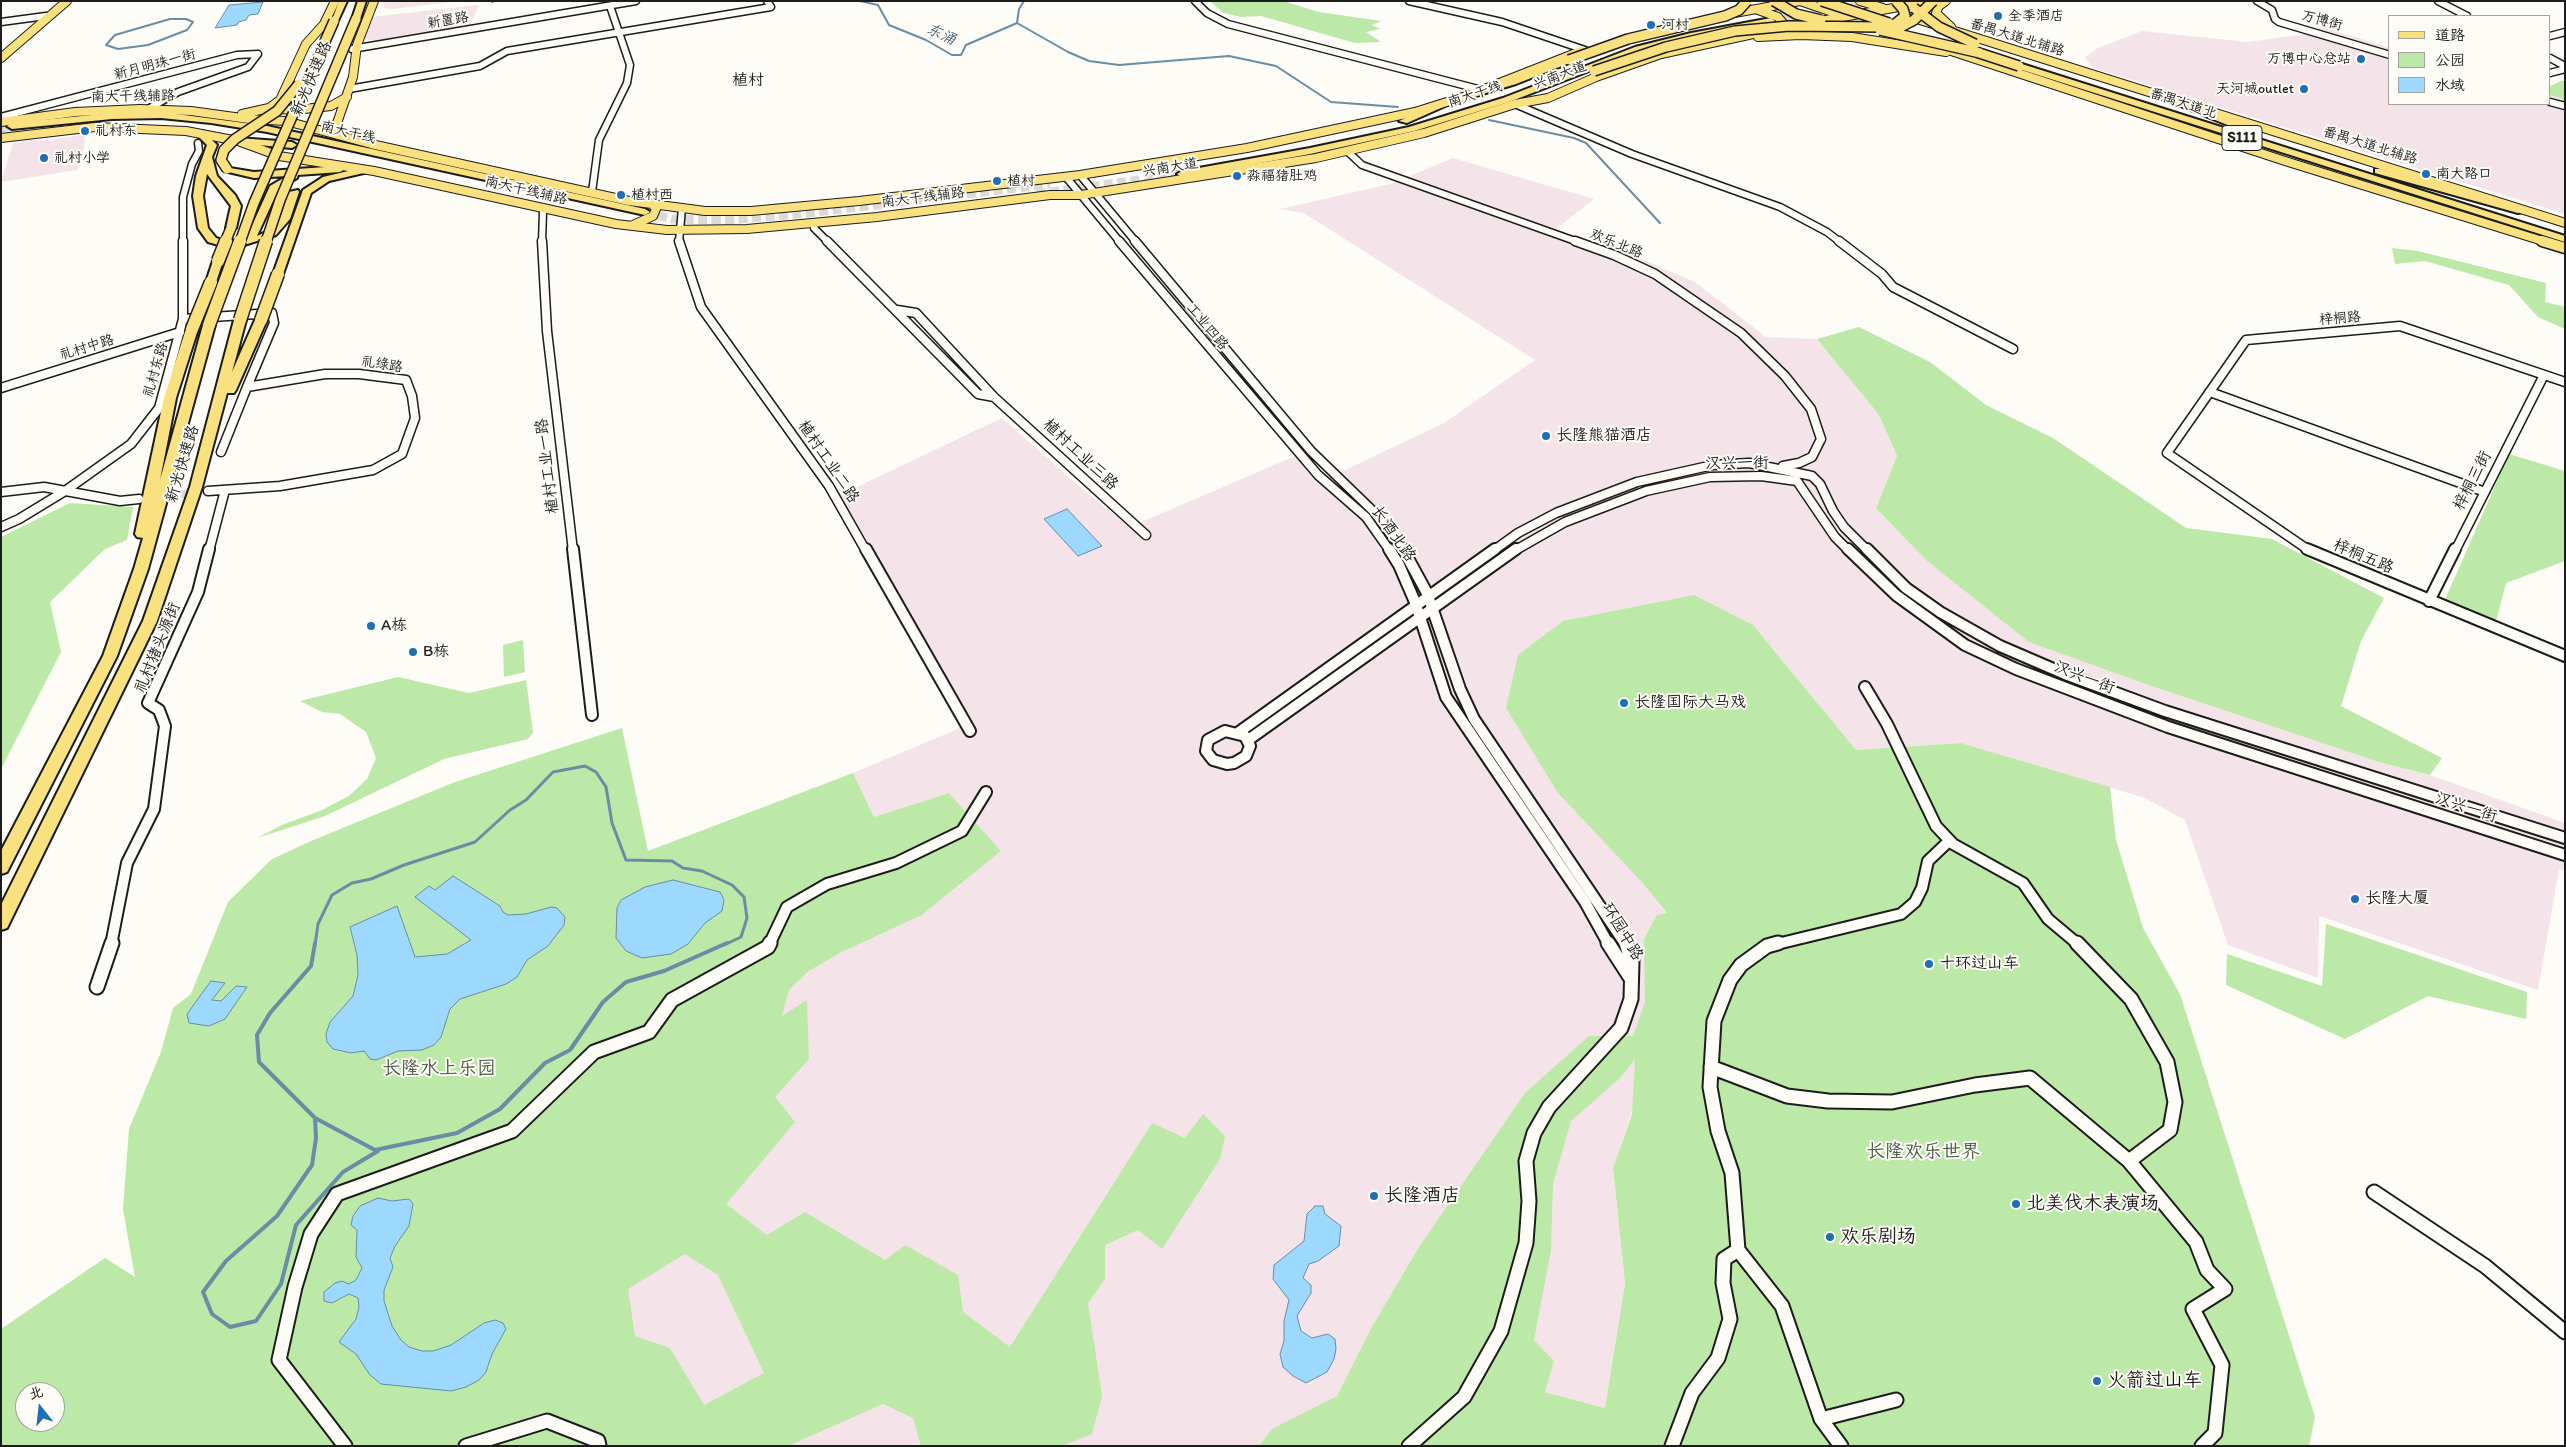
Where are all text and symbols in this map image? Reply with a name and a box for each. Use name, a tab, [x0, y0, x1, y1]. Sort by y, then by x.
street label: 万博街	[2300, 7, 2344, 35]
place label: 全季酒店	[2008, 8, 2064, 24]
street label: 新置路	[426, 9, 470, 33]
marker: 全季酒店	[1992, 10, 2004, 22]
legend	[2388, 15, 2551, 105]
street label: 番禺大道北铺路	[1968, 16, 2066, 60]
place label: 河村	[1661, 17, 1689, 33]
marker: 河村	[1645, 19, 1657, 31]
water label: 东涌	[924, 21, 958, 49]
text: 道路	[2435, 26, 2465, 44]
street label: 新光快速路	[288, 38, 336, 120]
street label: 新月明珠一街	[112, 46, 198, 84]
place label: 万博中心总站	[2267, 51, 2351, 67]
text: 公园	[2435, 51, 2465, 69]
marker: 万博中心总站	[2355, 53, 2367, 65]
street label: 兴南大道	[1531, 58, 1589, 94]
district label: 植村	[732, 71, 764, 91]
text: 水域	[2435, 76, 2465, 94]
street label: 南大干线	[1446, 78, 1504, 112]
place label: 天河城outlet	[2216, 81, 2294, 97]
marker: 天河城outlet	[2298, 83, 2310, 95]
street label: 番禺大道北	[2147, 85, 2219, 123]
street label: 南大干线辅路	[91, 88, 175, 106]
street label: 南大干线	[319, 119, 377, 147]
place label: 礼村东	[95, 123, 137, 139]
street label: 番禺大道北辅路	[2321, 124, 2419, 168]
marker: 礼村东	[79, 125, 91, 137]
road number: S111	[2222, 126, 2262, 150]
place label: 礼村小学	[54, 150, 110, 166]
marker: 礼村小学	[38, 152, 50, 164]
street label: 兴南大道	[1141, 155, 1199, 181]
place label: 南大路口	[2436, 166, 2492, 182]
place label: 淼福猪肚鸡	[1247, 168, 1317, 184]
marker: 南大路口	[2420, 168, 2432, 180]
marker: 淼福猪肚鸡	[1231, 170, 1243, 182]
street label: 南大干线辅路	[483, 173, 569, 209]
place label: 植村	[1007, 173, 1035, 189]
marker: 植村	[991, 175, 1003, 187]
street label: 南大干线辅路	[880, 185, 966, 211]
place label: 植村西	[631, 187, 673, 203]
marker: 植村西	[615, 189, 627, 201]
street label: 欢乐北路	[1587, 226, 1645, 262]
street label: 工业四路	[1183, 300, 1231, 354]
street label: 梓桐路	[2318, 309, 2362, 329]
street label: 礼村中路	[58, 332, 116, 364]
street label: 礼村东路	[140, 341, 172, 399]
street label: 礼绿路	[360, 353, 404, 377]
street label: 植村工业三路	[1038, 415, 1122, 495]
street label: 植村工业一路	[533, 417, 563, 515]
street label: 植村工业二路	[793, 417, 863, 507]
street label: 新光快速路	[162, 423, 204, 505]
place label: 长隆熊猫酒店	[1556, 426, 1652, 446]
marker: 长隆熊猫酒店	[1540, 430, 1552, 442]
street label: 梓桐三街	[2450, 448, 2496, 514]
street label: 汉兴一街	[1705, 454, 1769, 474]
street label: 长酒北路	[1367, 502, 1419, 566]
street label: 梓桐五路	[2330, 536, 2396, 578]
street label: 礼村猪头源街	[131, 600, 185, 696]
place label: A栋	[381, 616, 407, 636]
marker: A栋	[365, 620, 377, 632]
place label: B栋	[423, 642, 449, 662]
marker: B栋	[407, 646, 419, 658]
street label: 汉兴一街	[2051, 658, 2117, 698]
place label: 长隆国际大马戏	[1634, 693, 1746, 713]
marker: 长隆国际大马戏	[1618, 697, 1630, 709]
street label: 汉兴一街	[2433, 789, 2499, 827]
place label: 长隆大厦	[2365, 889, 2429, 909]
marker: 长隆大厦	[2349, 893, 2361, 905]
street label: 环园中路	[1597, 900, 1647, 964]
place label: 十环过山车	[1939, 954, 2019, 974]
marker: 十环过山车	[1923, 958, 1935, 970]
park label: 长隆水上乐园	[382, 1058, 496, 1080]
park label: 长隆欢乐世界	[1866, 1141, 1980, 1163]
place label: 长隆酒店	[1384, 1185, 1460, 1207]
marker: 长隆酒店	[1368, 1190, 1380, 1202]
place label: 北美伐木表演场	[2026, 1193, 2159, 1215]
marker: 北美伐木表演场	[2010, 1198, 2022, 1210]
place label: 欢乐剧场	[1840, 1226, 1916, 1248]
marker: 欢乐剧场	[1824, 1231, 1836, 1243]
place label: 火箭过山车	[2107, 1370, 2202, 1392]
marker: 火箭过山车	[2091, 1375, 2103, 1387]
north arrow	[15, 1382, 65, 1432]
text: 北	[27, 1383, 45, 1403]

